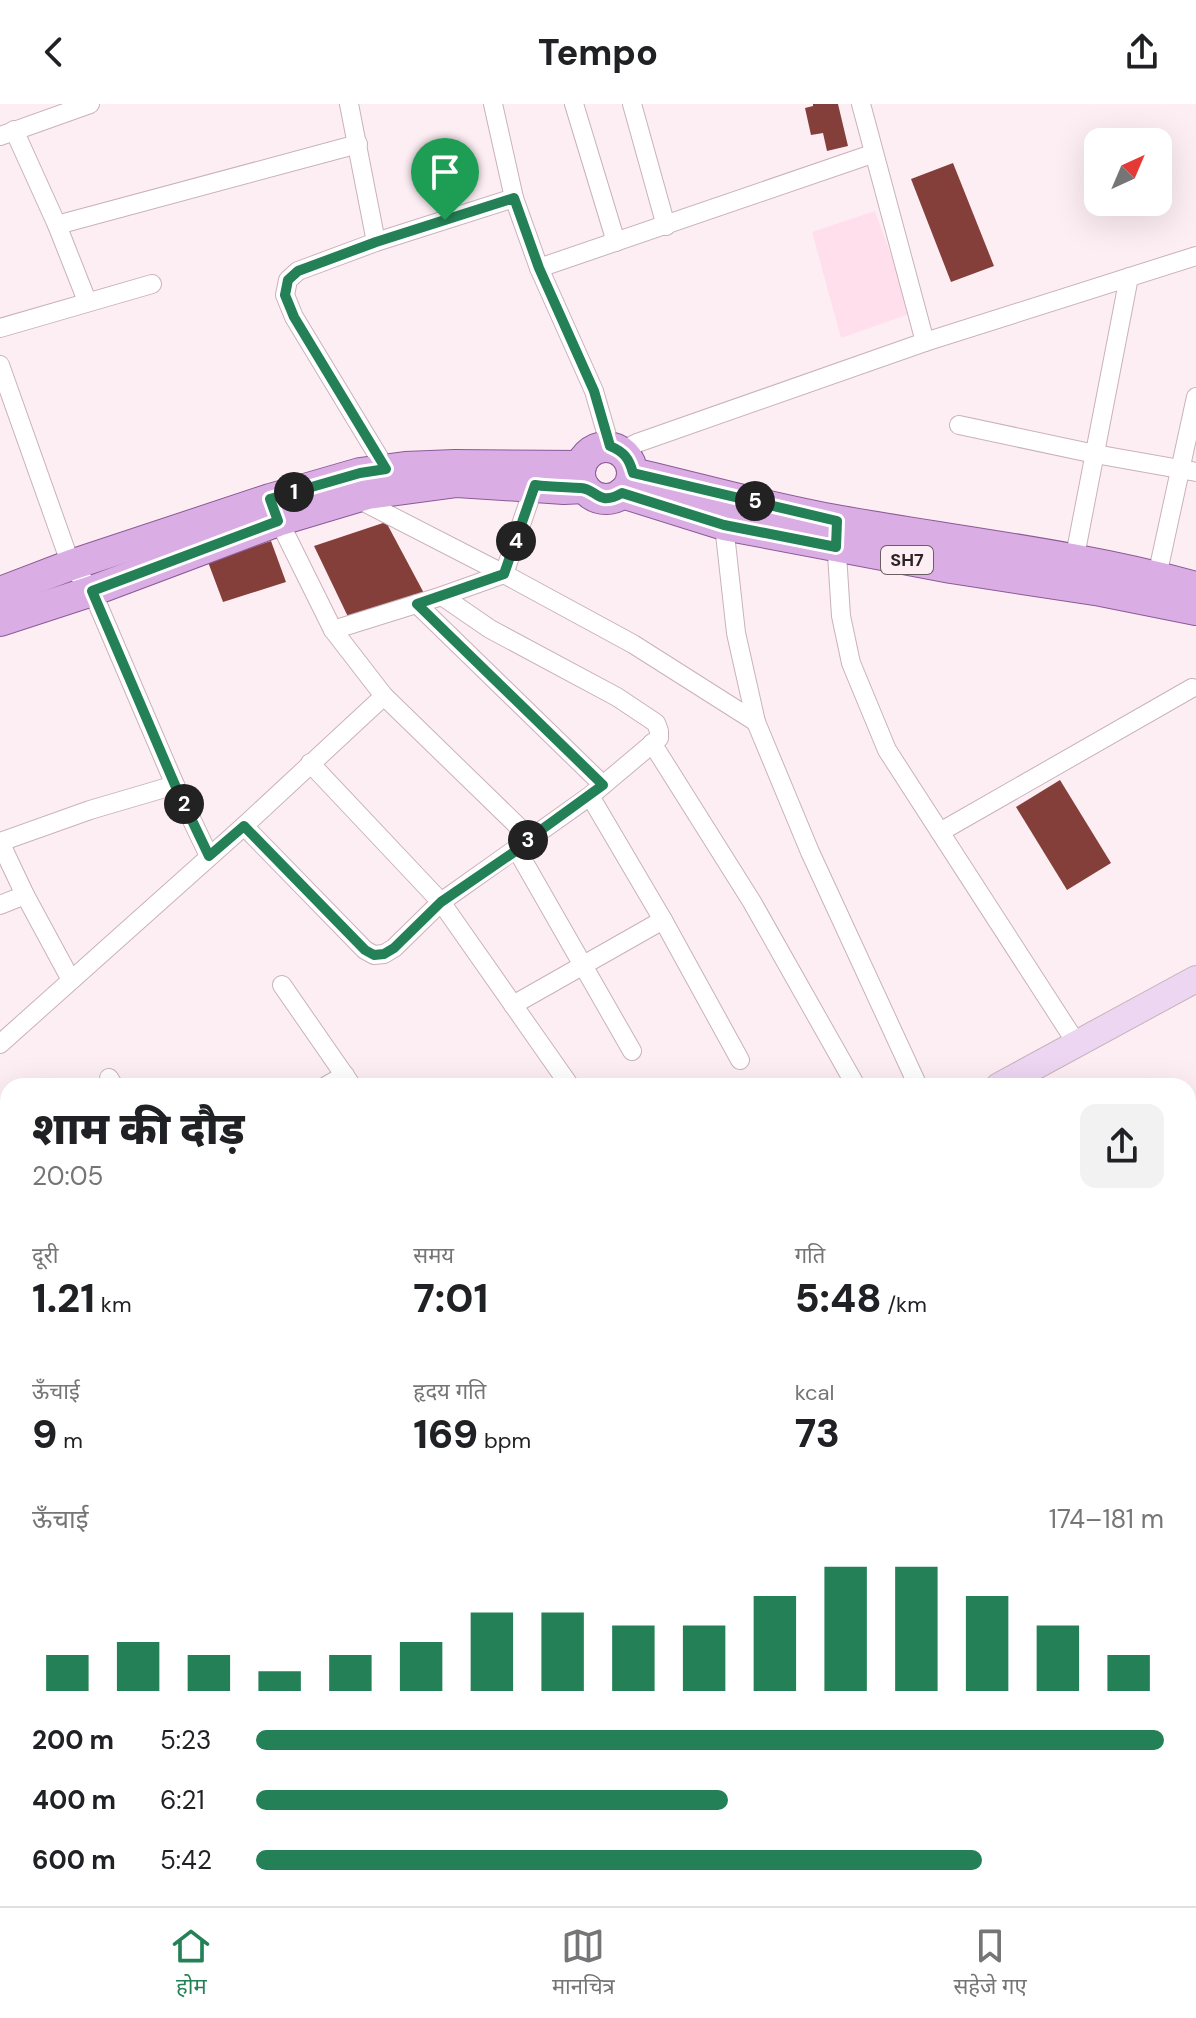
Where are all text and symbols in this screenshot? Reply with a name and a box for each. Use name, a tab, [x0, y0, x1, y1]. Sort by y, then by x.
text: Tempo	[538, 29, 658, 76]
icon: back	[32, 30, 76, 74]
icon: share	[1120, 30, 1164, 74]
north arrow	[1084, 128, 1172, 216]
map controls	[1084, 128, 1172, 216]
pin	[411, 138, 479, 220]
icon: arrive	[423, 150, 467, 194]
pin: 1	[274, 472, 314, 512]
text: 1	[290, 477, 298, 506]
pin: 5	[735, 481, 775, 521]
text: 5	[748, 486, 762, 515]
pin: 4	[496, 521, 536, 561]
text: 4	[509, 526, 523, 555]
road number: SH7	[881, 546, 933, 574]
pin: 2	[164, 784, 204, 824]
text: 2	[178, 789, 190, 818]
pin: 3	[508, 820, 548, 860]
text: 3	[521, 825, 535, 854]
text: शाम की दौड़	[32, 1100, 244, 1158]
button: share	[1080, 1104, 1164, 1188]
text: 20:05	[32, 1159, 103, 1193]
text: दूरी	[32, 1241, 58, 1270]
text: समय	[413, 1241, 454, 1270]
text: गति	[795, 1241, 825, 1270]
text: 1.21	[32, 1272, 95, 1324]
text: 7:01	[413, 1272, 488, 1324]
text: 5:48	[795, 1272, 882, 1324]
text: km	[95, 1290, 132, 1319]
text: /km	[882, 1290, 927, 1319]
text: ऊँचाई	[32, 1377, 80, 1406]
text: हृदय गति	[413, 1377, 486, 1406]
text: kcal	[795, 1378, 834, 1407]
text: 73	[795, 1407, 840, 1459]
text: 9	[32, 1408, 57, 1460]
text: 169	[413, 1408, 478, 1460]
text: m	[57, 1426, 83, 1455]
text: bpm	[478, 1426, 531, 1455]
text: ऊँचाई	[32, 1502, 88, 1536]
text: 174–181 m	[1049, 1502, 1164, 1536]
text: 200 m	[32, 1723, 114, 1757]
text: 5:23	[160, 1723, 211, 1757]
text: 400 m	[32, 1783, 116, 1817]
text: 6:21	[160, 1783, 205, 1817]
text: 600 m	[32, 1843, 116, 1877]
text: 5:42	[160, 1843, 212, 1877]
tab: होम	[169, 1924, 213, 2003]
tab: मानचित्र	[552, 1924, 615, 2003]
tab: सहेजे गए	[953, 1924, 1027, 2003]

